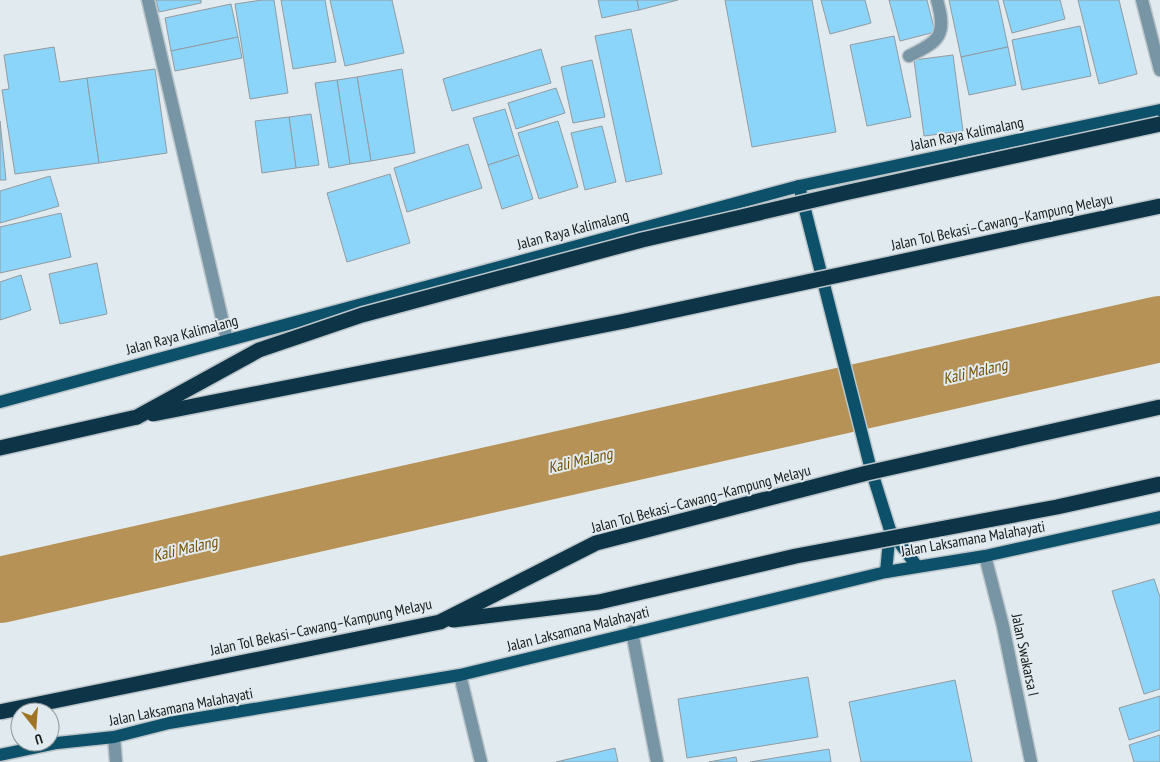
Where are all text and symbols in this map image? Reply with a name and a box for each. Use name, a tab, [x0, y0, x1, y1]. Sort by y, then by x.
street label: Jalan Raya Kalimalang	[908, 112, 1025, 155]
street label: Jalan Tol Bekasi–Cawang–Kampung Melayu	[888, 189, 1115, 255]
street label: Jalan Raya Kalimalang	[514, 205, 631, 254]
street label: Jalan Raya Kalimalang	[123, 310, 240, 359]
water label: Kali Malang	[941, 354, 1010, 388]
water label: Kali Malang	[546, 443, 615, 477]
street label: Jalan Tol Bekasi–Cawang–Kampung Melayu	[588, 460, 813, 537]
street label: Jalan Laksamana Malahayati	[898, 516, 1046, 561]
water label: Kali Malang	[151, 531, 220, 565]
street label: Jalan Tol Bekasi–Cawang–Kampung Melayu	[207, 594, 434, 660]
street label: Jalan Laksamana Malahayati	[504, 602, 651, 656]
street label: Jalan Swakarsa I	[1007, 611, 1043, 698]
street label: Jalan Laksamana Malahayati	[106, 683, 254, 730]
north arrow	[10, 702, 60, 752]
text: U	[33, 730, 45, 749]

